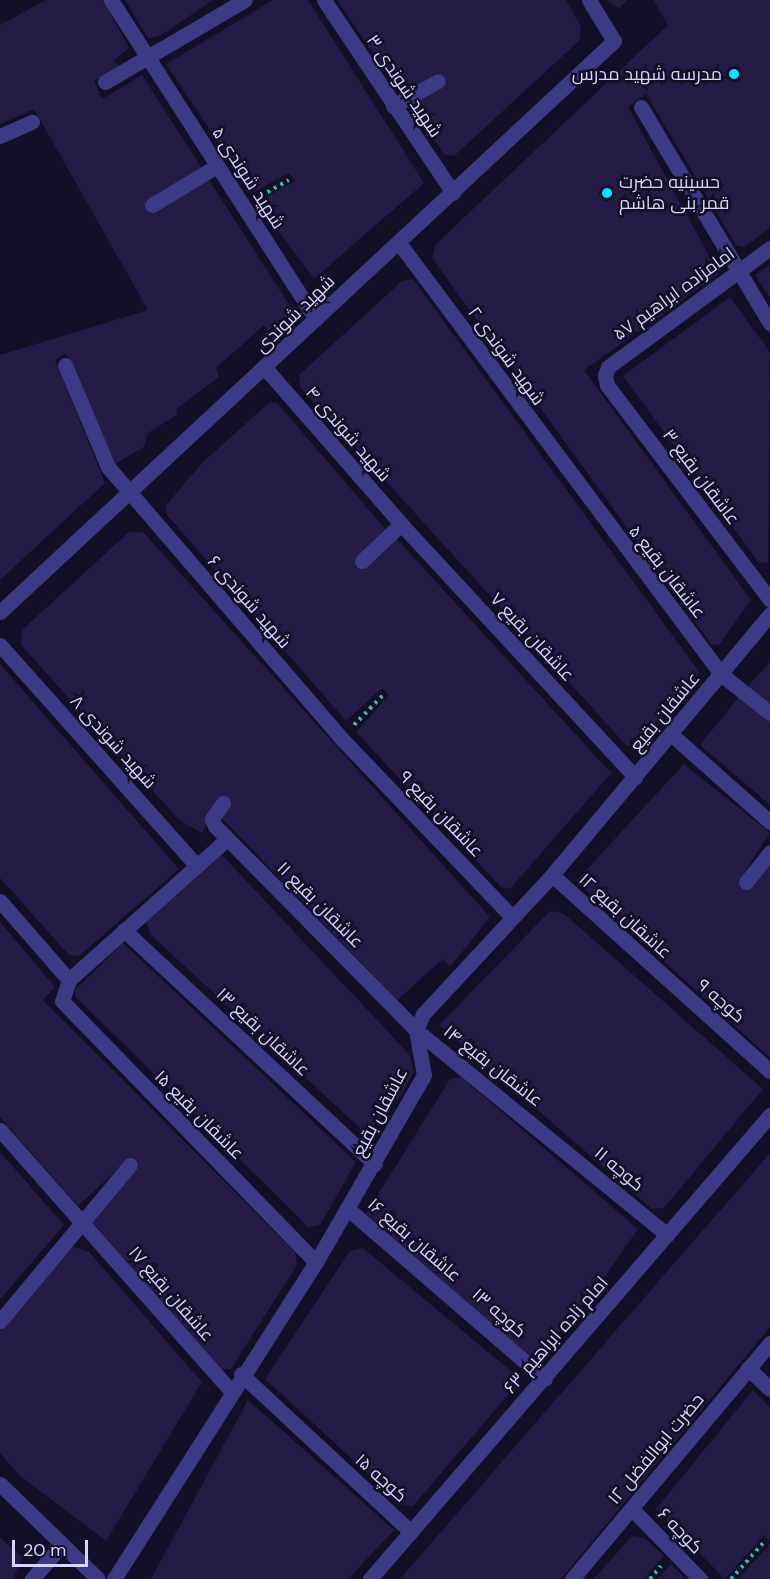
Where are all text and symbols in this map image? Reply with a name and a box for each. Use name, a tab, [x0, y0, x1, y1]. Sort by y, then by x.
street label: شهید شوندی ۳	[362, 31, 446, 141]
place label: مدرسه شهید مدرس	[572, 63, 722, 85]
marker: مدرسه شهید مدرس	[727, 67, 741, 81]
street label: شهید شوندی ۵	[207, 123, 289, 233]
place label: حسینیه حضرت قمر بنی هاشم	[619, 172, 729, 214]
marker: حسینیه حضرت قمر بنی هاشم	[600, 186, 614, 200]
street label: امامزاده ابراهیم ۵۷	[609, 243, 739, 345]
street label: شهید شوندی	[251, 271, 339, 357]
street label: شهید شوندی ۲	[463, 302, 549, 410]
street label: شهید شوندی ۴	[301, 382, 395, 486]
street label: عاشقان بقیع ۳	[658, 425, 744, 529]
street label: عاشقان بقیع ۵	[624, 521, 710, 623]
street label: شهید شوندی ۶	[203, 551, 295, 653]
street label: عاشقان بقیع ۷	[485, 588, 579, 686]
street label: عاشقان بقیع	[625, 668, 705, 756]
street label: شهید شوندی ۸	[65, 691, 161, 793]
street label: عاشقان بقیع ۹	[394, 766, 488, 862]
street label: عاشقان بقیع ۱۱	[272, 857, 368, 953]
street label: عاشقان بقیع ۱۲	[574, 869, 676, 963]
street label: کوچه ۹	[693, 974, 749, 1028]
street label: عاشقان بقیع ۱۳	[212, 983, 314, 1081]
street label: عاشقان بقیع ۱۴	[439, 1021, 547, 1111]
street label: عاشقان بقیع	[348, 1064, 412, 1160]
street label: عاشقان بقیع ۱۵	[150, 1066, 248, 1164]
street label: کوچه ۱۱	[590, 1142, 648, 1196]
street label: عاشقان بقیع ۱۶	[363, 1194, 465, 1286]
street label: عاشقان بقیع ۱۷	[124, 1242, 218, 1346]
street label: امام زاده ابراهیم ۶۳	[499, 1272, 613, 1398]
street label: کوچه ۱۳	[468, 1284, 530, 1342]
street label: حضرت ابوالفضل ۱۲	[603, 1389, 709, 1509]
street label: کوچه ۱۵	[351, 1449, 411, 1507]
street label: کوچه ۶	[653, 1504, 707, 1558]
scale bar	[15, 1528, 92, 1566]
text: 20 m	[23, 1538, 66, 1562]

